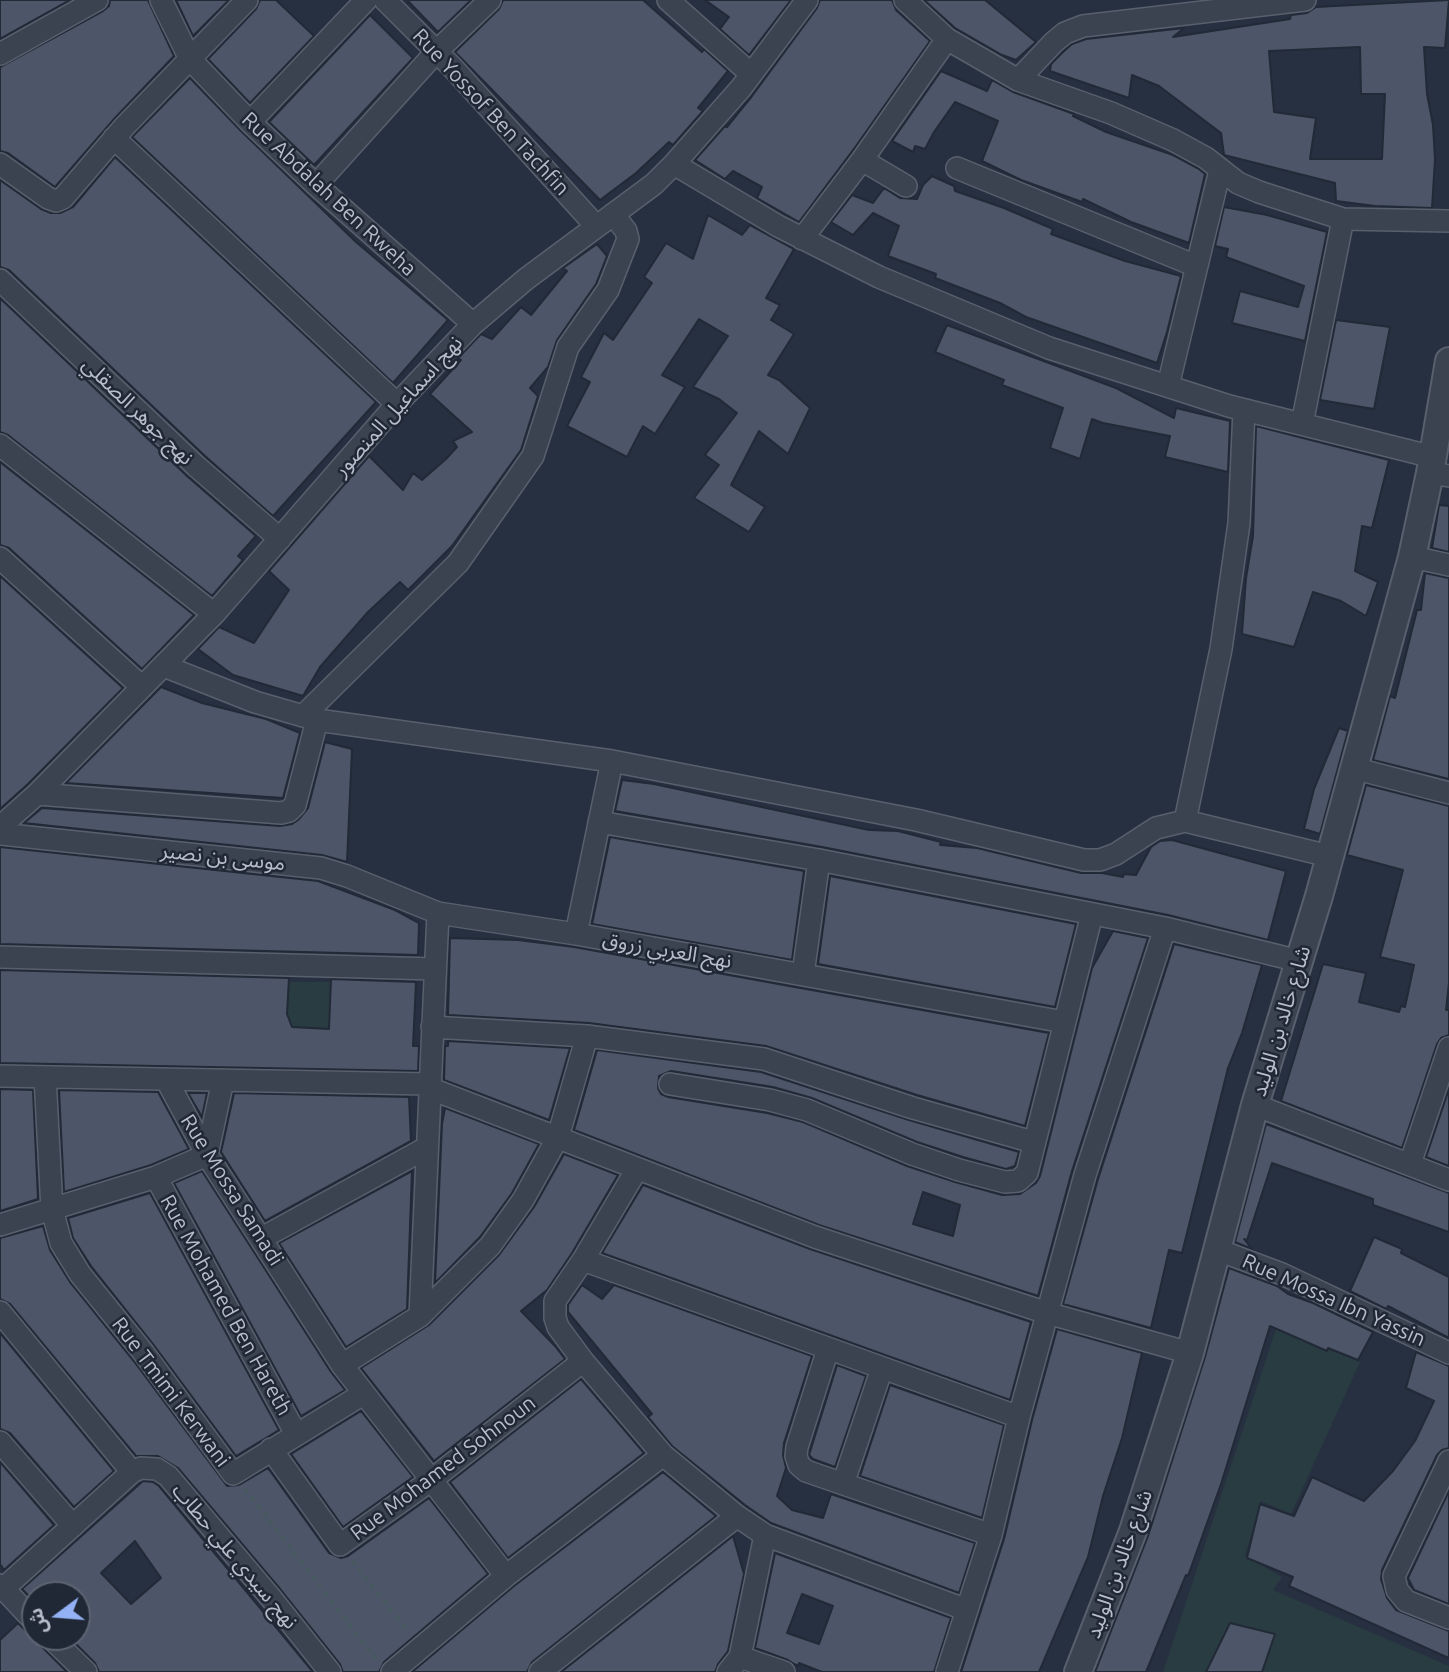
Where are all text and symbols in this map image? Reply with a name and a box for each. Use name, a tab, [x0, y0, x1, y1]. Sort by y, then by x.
street label: Rue Yossof Ben Tachfin	[407, 23, 575, 201]
street label: Rue Abdalah Ben Rweha	[237, 107, 421, 281]
street label: نهج اسماعيل المنصور	[328, 331, 468, 481]
street label: نهج جوهر الصقلي	[77, 352, 199, 470]
street label: موسى بن نصير	[159, 838, 287, 876]
street label: نهج العربي زروق	[600, 926, 734, 974]
street label: شارع خالد بن الوليد	[1246, 943, 1316, 1099]
street label: Rue Mossa Samadi	[175, 1110, 289, 1270]
street label: Rue Mohamed Ben Hareth	[155, 1190, 297, 1420]
street label: Rue Mossa Ibn Yassin	[1239, 1248, 1429, 1352]
street label: Rue Tmimi Kerwani	[107, 1312, 235, 1472]
street label: Rue Mohamed Sohnoun	[346, 1390, 540, 1546]
street label: نهج سيدي علي حطاب	[167, 1478, 303, 1634]
street label: شارع خالد بن الوليد	[1080, 1486, 1158, 1642]
north arrow	[21, 1581, 91, 1651]
text: ش	[24, 1606, 52, 1637]

